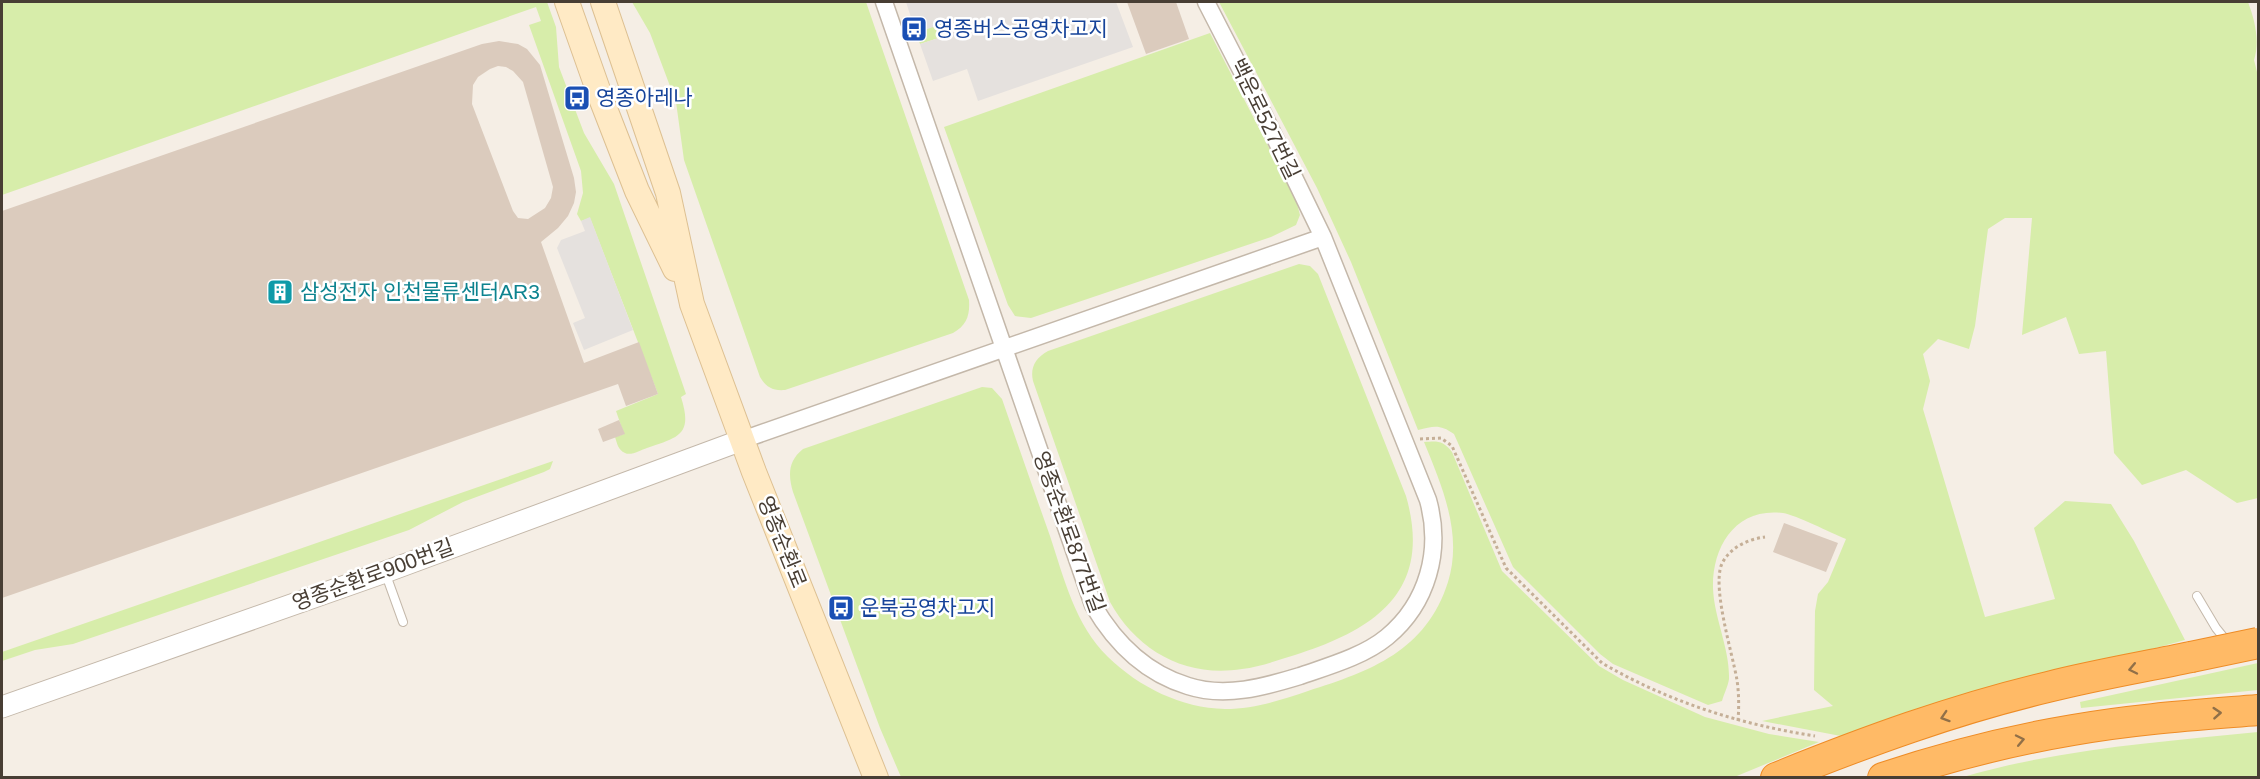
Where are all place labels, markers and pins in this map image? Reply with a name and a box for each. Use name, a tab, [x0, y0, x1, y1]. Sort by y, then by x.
bus stop icon: 영종버스공영차고지	[899, 14, 929, 44]
place label: 영종버스공영차고지	[934, 17, 1108, 40]
bus stop icon: 영종아레나	[562, 83, 592, 113]
place label: 영종아레나	[596, 86, 693, 109]
building icon: 삼성전자 인천물류센터AR3	[265, 277, 295, 307]
place label: 삼성전자 인천물류센터AR3	[300, 280, 540, 303]
bus stop icon: 운북공영차고지	[826, 593, 856, 623]
place label: 운북공영차고지	[860, 596, 995, 619]

